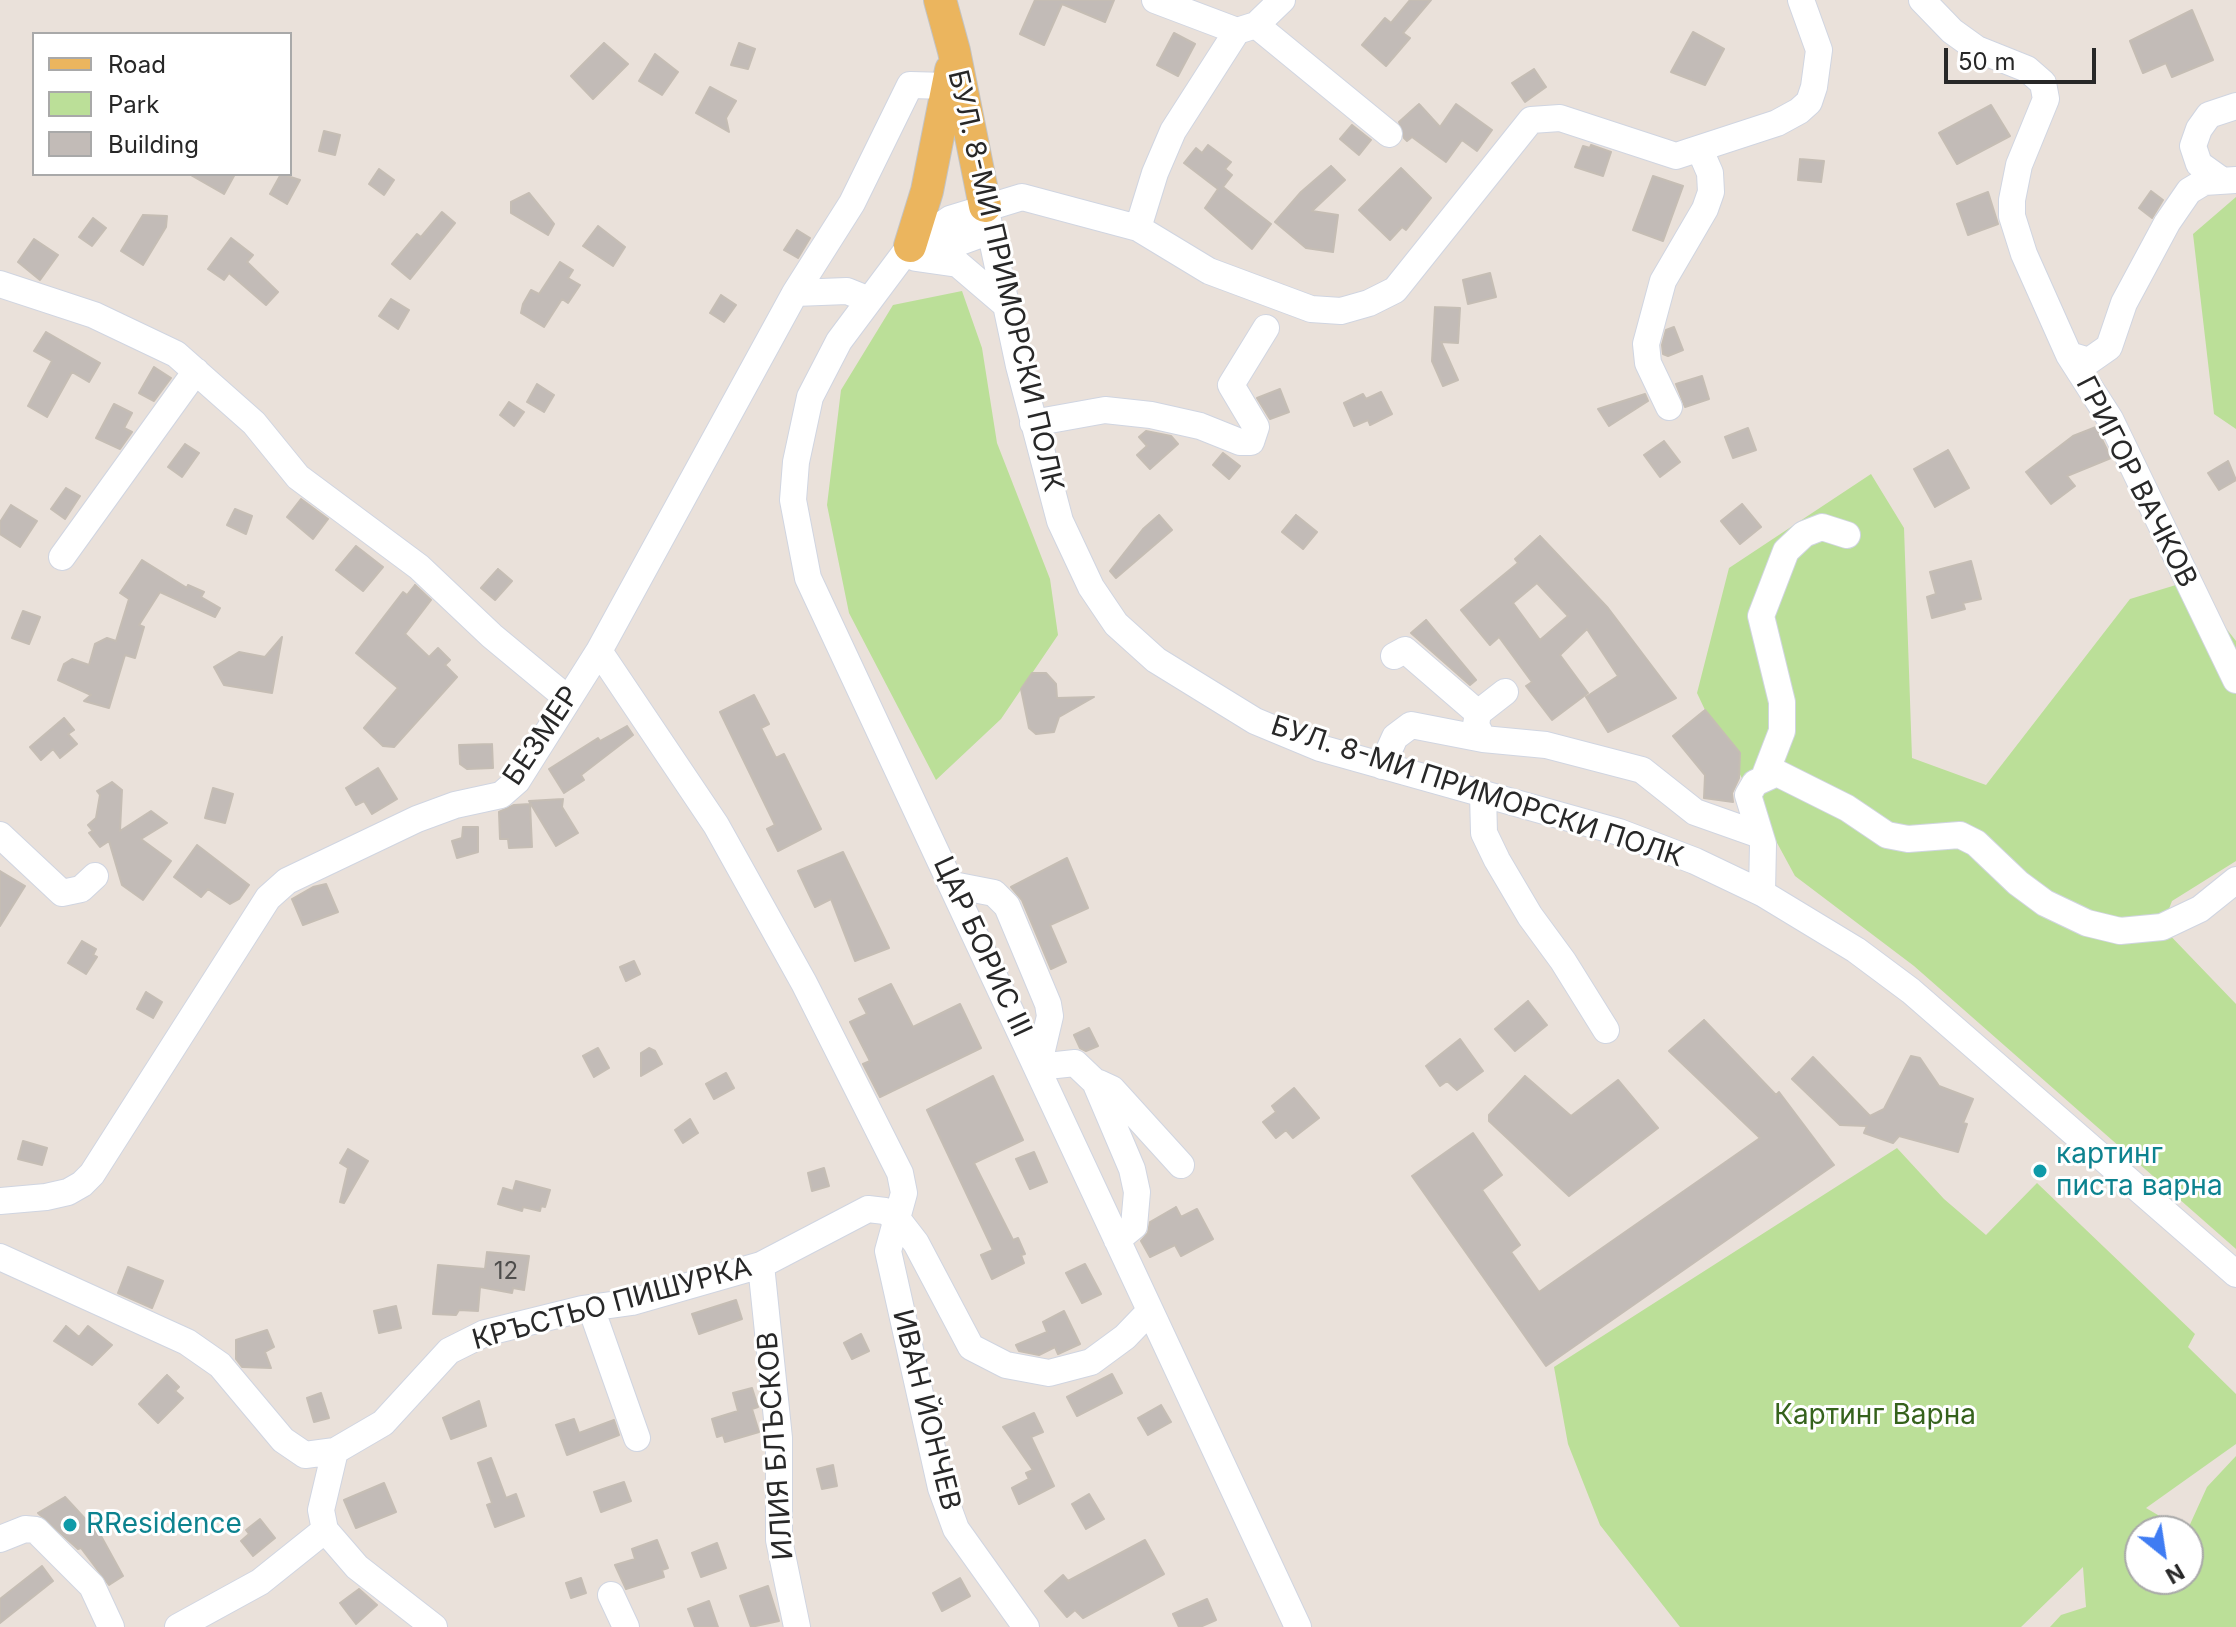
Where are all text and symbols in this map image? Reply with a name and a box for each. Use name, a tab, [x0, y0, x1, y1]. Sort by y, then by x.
legend	[32, 32, 292, 176]
scale bar	[1948, 32, 2100, 82]
text: 50 m	[1958, 47, 2016, 76]
text: Road	[108, 50, 166, 79]
street label: БУЛ. 8-МИ ПРИМОРСКИ ПОЛК	[940, 67, 1070, 495]
text: Park	[108, 90, 159, 119]
text: Building	[108, 130, 199, 159]
street label: ГРИГОР ВАЧКОВ	[2068, 371, 2204, 593]
street label: БЕЗМЕР	[497, 680, 587, 792]
street label: БУЛ. 8-МИ ПРИМОРСКИ ПОЛК	[1267, 709, 1687, 875]
street label: ЦАР БОРИС III	[926, 852, 1038, 1042]
place label: картинг писта варна	[2056, 1138, 2223, 1204]
marker: картинг писта варна	[2031, 1162, 2049, 1180]
street label: КРЪСТЬО ПИШУРКА	[469, 1251, 755, 1357]
house number: 12	[494, 1258, 518, 1286]
street label: ИВАН ЙОНЧЕВ	[885, 1306, 967, 1514]
street label: ИЛИЯ БЛЪСКОВ	[751, 1331, 801, 1561]
park label: Картинг Варна	[1774, 1399, 1976, 1433]
place label: RResidence	[86, 1508, 242, 1542]
north arrow	[2124, 1515, 2204, 1595]
marker: RResidence	[61, 1516, 79, 1534]
text: N	[2161, 1559, 2189, 1590]

